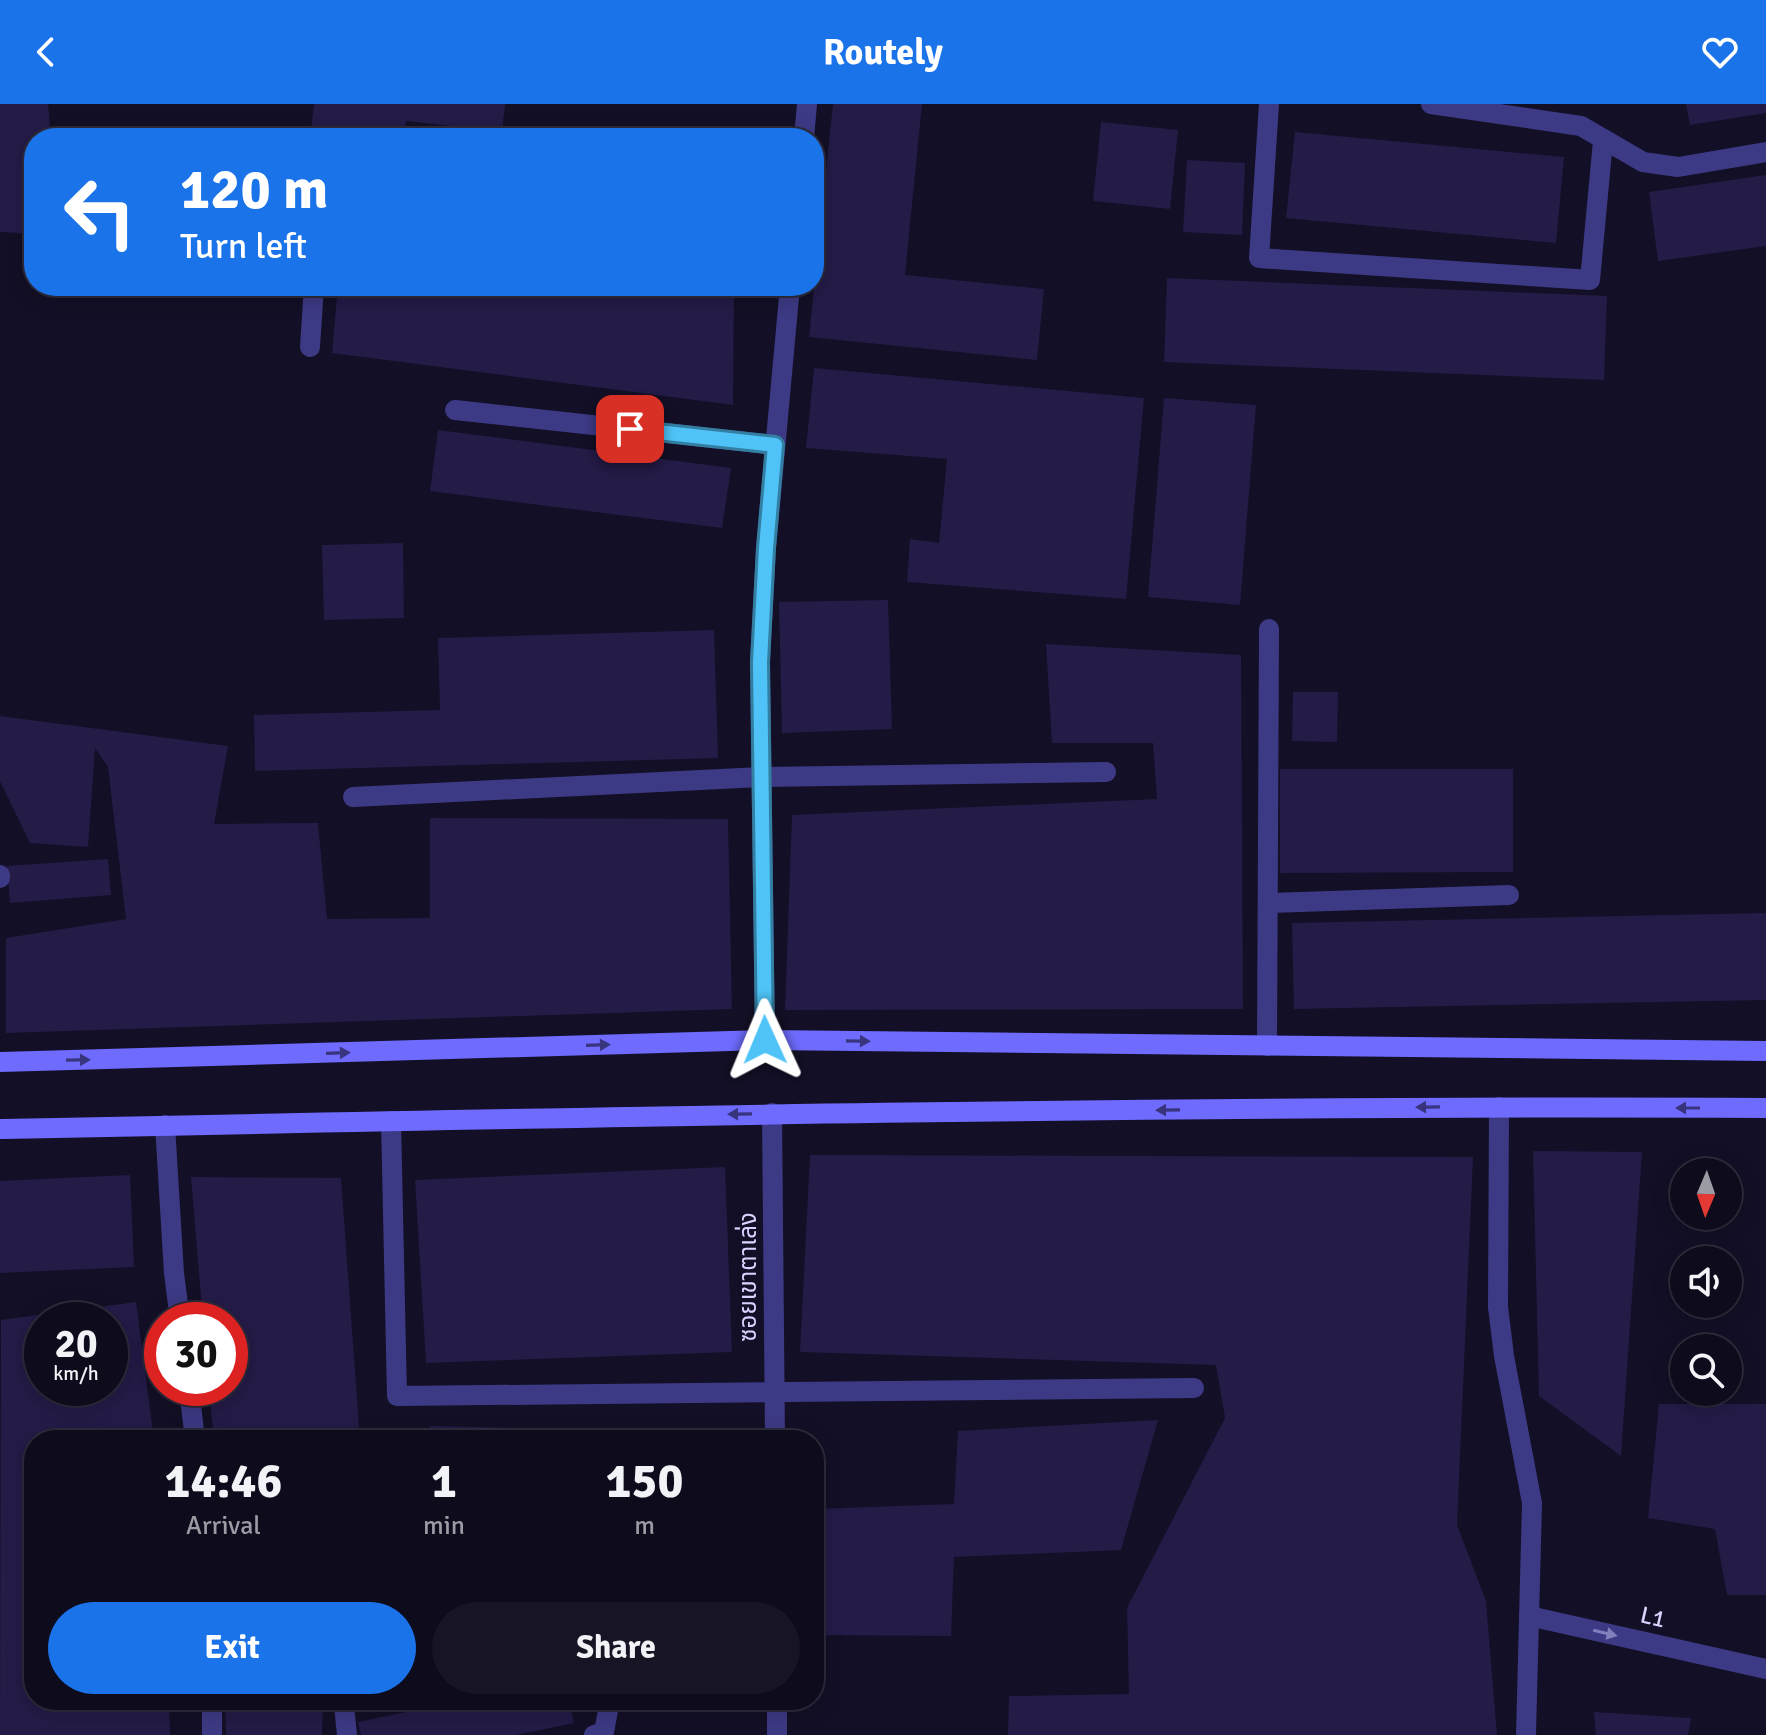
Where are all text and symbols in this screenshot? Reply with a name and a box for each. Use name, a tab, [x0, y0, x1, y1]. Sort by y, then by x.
icon: back	[24, 30, 68, 74]
text: Routely	[823, 30, 943, 75]
icon: heart	[1698, 30, 1742, 74]
text: 120 m	[180, 155, 328, 224]
icon: left	[48, 160, 152, 264]
text: Turn left	[180, 224, 307, 269]
pin	[596, 395, 664, 463]
icon: arrive	[608, 407, 652, 451]
position arrow	[723, 998, 807, 1082]
one-way arrow	[846, 1035, 871, 1047]
one-way arrow	[586, 1039, 611, 1052]
one-way arrow	[326, 1047, 351, 1060]
one-way arrow	[66, 1054, 91, 1067]
one-way arrow	[1415, 1101, 1440, 1113]
one-way arrow	[1675, 1102, 1700, 1114]
one-way arrow	[1155, 1103, 1180, 1116]
one-way arrow	[727, 1107, 752, 1120]
north arrow	[1670, 1158, 1742, 1230]
map controls	[1670, 1158, 1742, 1406]
street label: ซอยเขาตาเล่ง	[733, 1212, 763, 1342]
button: sound	[1670, 1246, 1742, 1318]
speed limit sign: 30	[144, 1302, 248, 1406]
text: 20	[54, 1319, 98, 1369]
button: search	[1670, 1334, 1742, 1406]
text: km/h	[53, 1361, 99, 1386]
text: 14:46	[165, 1452, 282, 1511]
text: 1	[431, 1452, 457, 1511]
text: 150	[606, 1452, 683, 1511]
text: Arrival	[186, 1510, 261, 1542]
text: min	[423, 1510, 465, 1542]
text: m	[634, 1510, 655, 1542]
street label: L1	[1637, 1600, 1669, 1634]
button: Exit	[48, 1602, 416, 1694]
button: Share	[432, 1602, 800, 1694]
one-way arrow	[1592, 1627, 1617, 1640]

